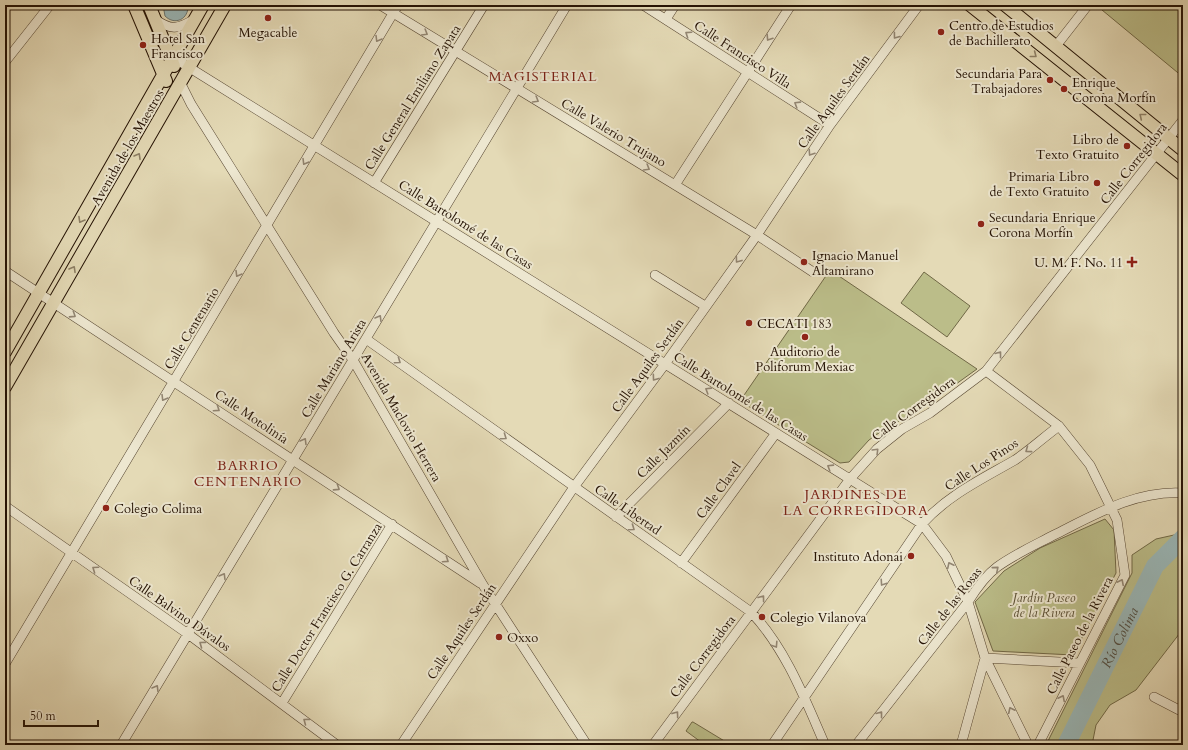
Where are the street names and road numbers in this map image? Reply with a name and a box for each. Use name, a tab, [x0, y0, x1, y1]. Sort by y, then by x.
street label: Calle Francisco Villa	[690, 17, 795, 93]
street label: Calle General Emiliano Zapata	[361, 21, 465, 174]
street label: Calle Aquiles Serdán	[793, 50, 875, 152]
street label: Avenida de los Maestros	[87, 86, 169, 209]
street label: Calle Valerio Trujano	[557, 94, 670, 171]
street label: Calle Corregidora	[1096, 119, 1172, 208]
street label: Calle Bartolomé de las Casas	[395, 176, 536, 274]
street label: Calle Centenario	[160, 284, 224, 373]
street label: Calle Aquiles Serdán	[607, 314, 689, 416]
street label: Calle Mariano Arista	[297, 315, 371, 422]
street label: Calle Bartolomé de las Casas	[670, 348, 811, 446]
street label: Avenida Maclovio Herrera	[357, 350, 446, 486]
street label: Calle Corregidora	[868, 372, 959, 445]
street label: Calle Motolinía	[211, 385, 292, 448]
street label: Calle Jazmín	[633, 420, 695, 483]
street label: Calle Los Pinos	[941, 434, 1022, 495]
street label: Calle Clavel	[692, 458, 746, 523]
street label: Calle Libertad	[591, 480, 664, 539]
street label: Calle Doctor Francisco G. Carranza	[267, 519, 387, 696]
street label: Calle de las Rosas	[913, 564, 986, 650]
street label: Calle Balvino Dávalos	[125, 572, 234, 656]
street label: Calle Paseo de la Rivera	[1042, 573, 1118, 697]
street label: Calle Aquiles Serdán	[423, 579, 501, 683]
street label: Calle Corregidora	[666, 611, 740, 702]

